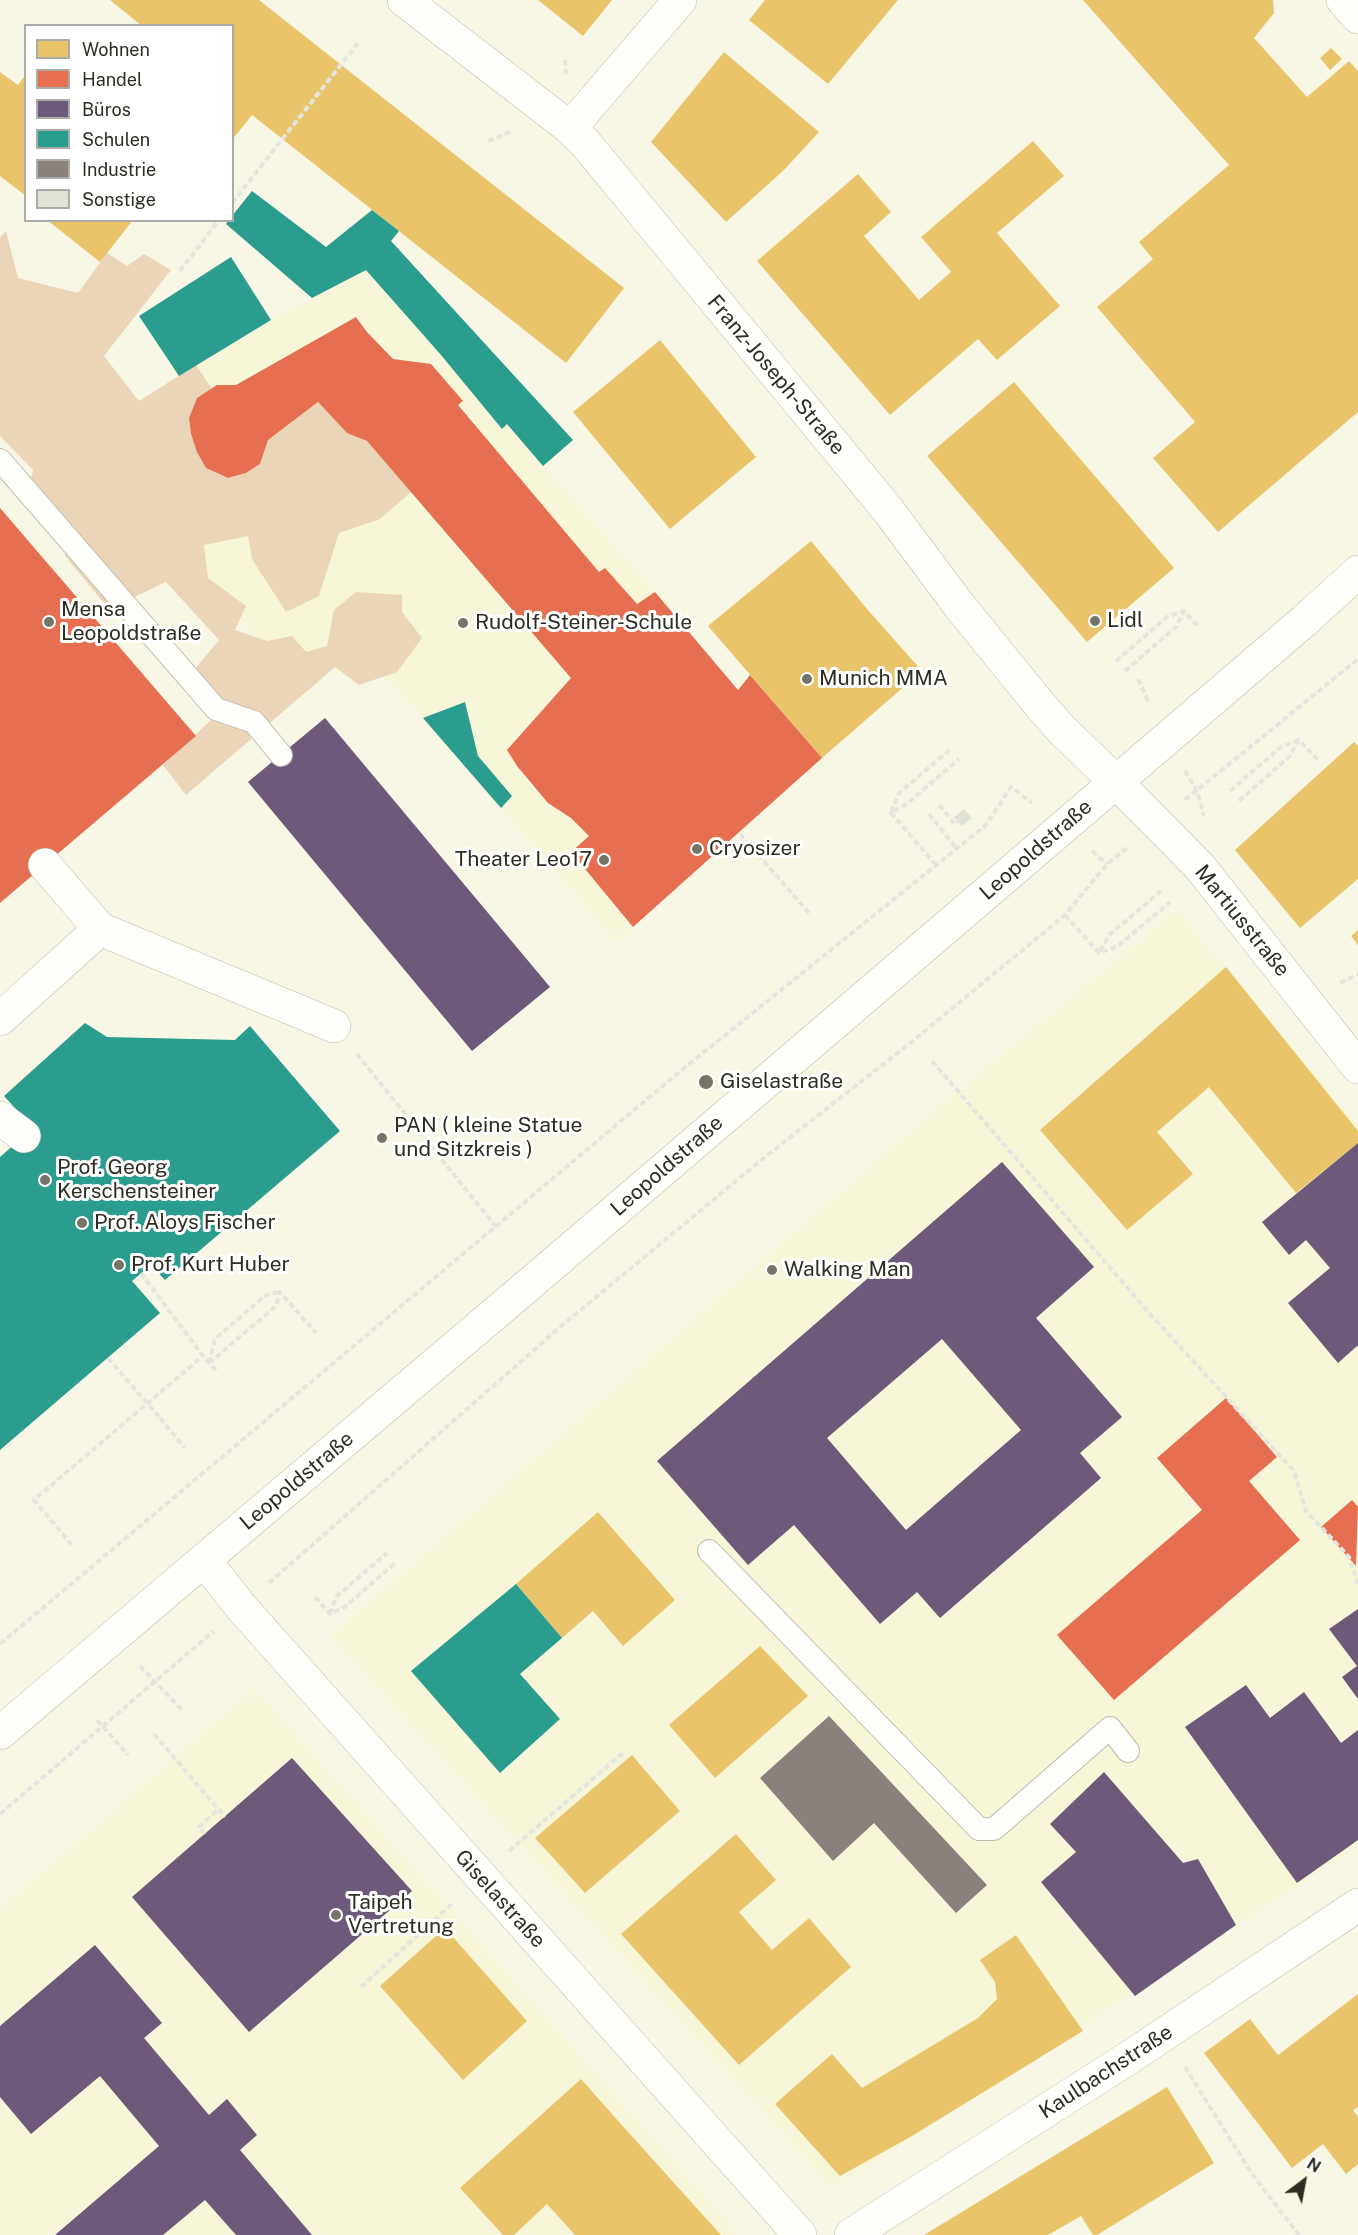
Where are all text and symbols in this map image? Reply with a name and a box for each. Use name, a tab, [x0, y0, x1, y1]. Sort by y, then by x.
legend	[24, 24, 234, 222]
text: Wohnen	[82, 39, 150, 60]
text: Handel	[82, 69, 142, 90]
text: Büros	[82, 99, 131, 120]
text: Schulen	[82, 129, 150, 150]
text: Industrie	[82, 159, 156, 180]
text: Sonstige	[82, 189, 156, 210]
street label: Franz-Joseph-Straße	[702, 290, 850, 460]
place label: Mensa Leopoldstraße	[61, 597, 202, 647]
place label: Lidl	[1107, 608, 1143, 634]
place label: Rudolf-Steiner-Schule	[475, 610, 692, 636]
marker: Lidl	[1088, 614, 1102, 628]
marker: Mensa Leopoldstraße	[42, 615, 56, 629]
marker: Rudolf-Steiner-Schule	[456, 616, 470, 630]
place label: Munich MMA	[819, 666, 948, 692]
marker: Munich MMA	[800, 672, 814, 686]
street label: Leopoldstraße	[975, 794, 1097, 906]
place label: Cryosizer	[709, 836, 801, 862]
marker: Cryosizer	[690, 842, 704, 856]
place label: Theater Leo17	[455, 847, 592, 873]
marker: Theater Leo17	[597, 853, 611, 867]
street label: Martiusstraße	[1189, 860, 1295, 982]
place label: Giselastraße	[720, 1069, 843, 1095]
marker: Giselastraße	[697, 1073, 715, 1091]
street label: Leopoldstraße	[606, 1110, 728, 1222]
place label: PAN ( kleine Statue und Sitzkreis )	[394, 1113, 582, 1163]
marker: PAN ( kleine Statue und Sitzkreis )	[375, 1131, 389, 1145]
place label: Prof. Georg Kerschensteiner	[57, 1155, 216, 1205]
marker: Prof. Georg Kerschensteiner	[38, 1173, 52, 1187]
place label: Prof. Aloys Fischer	[94, 1210, 276, 1236]
marker: Prof. Aloys Fischer	[75, 1216, 89, 1230]
place label: Prof. Kurt Huber	[131, 1252, 290, 1278]
place label: Walking Man	[784, 1257, 911, 1283]
marker: Prof. Kurt Huber	[112, 1258, 126, 1272]
marker: Walking Man	[765, 1263, 779, 1277]
street label: Leopoldstraße	[235, 1426, 359, 1536]
street label: Giselastraße	[449, 1845, 551, 1953]
place label: Taipeh Vertretung	[348, 1890, 454, 1940]
marker: Taipeh Vertretung	[329, 1908, 343, 1922]
street label: Kaulbachstraße	[1035, 2020, 1177, 2124]
north arrow	[1274, 2151, 1334, 2211]
text: N	[1303, 2154, 1324, 2177]

